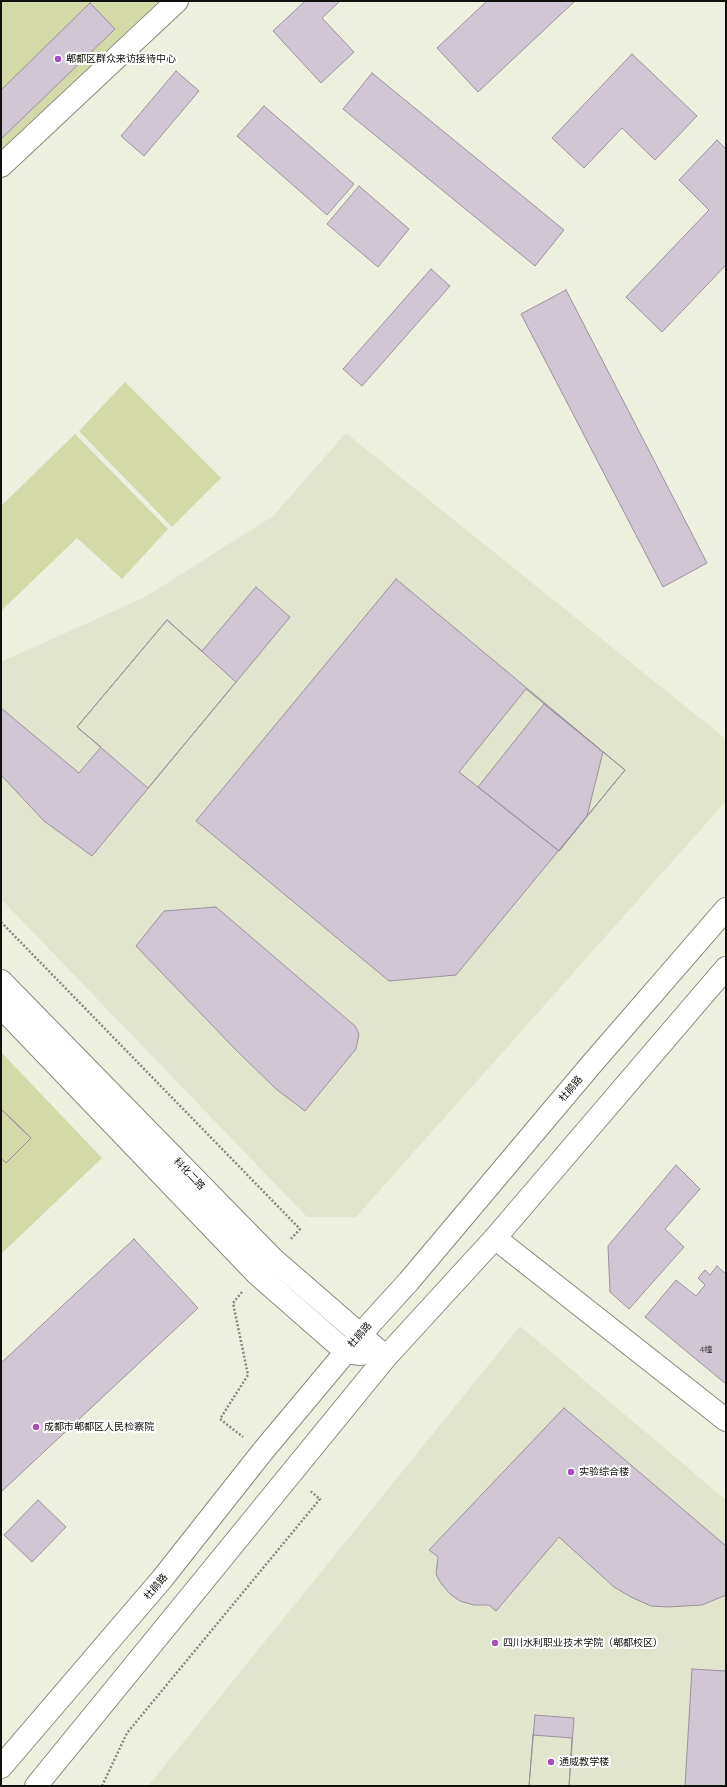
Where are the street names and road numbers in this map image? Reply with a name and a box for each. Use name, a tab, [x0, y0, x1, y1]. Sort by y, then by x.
street label: 杜鹃路	[557, 1074, 585, 1104]
street label: 科化二路	[171, 1155, 207, 1193]
street label: 杜鹃路	[346, 1320, 374, 1350]
street label: 杜鹃路	[142, 1572, 170, 1602]

